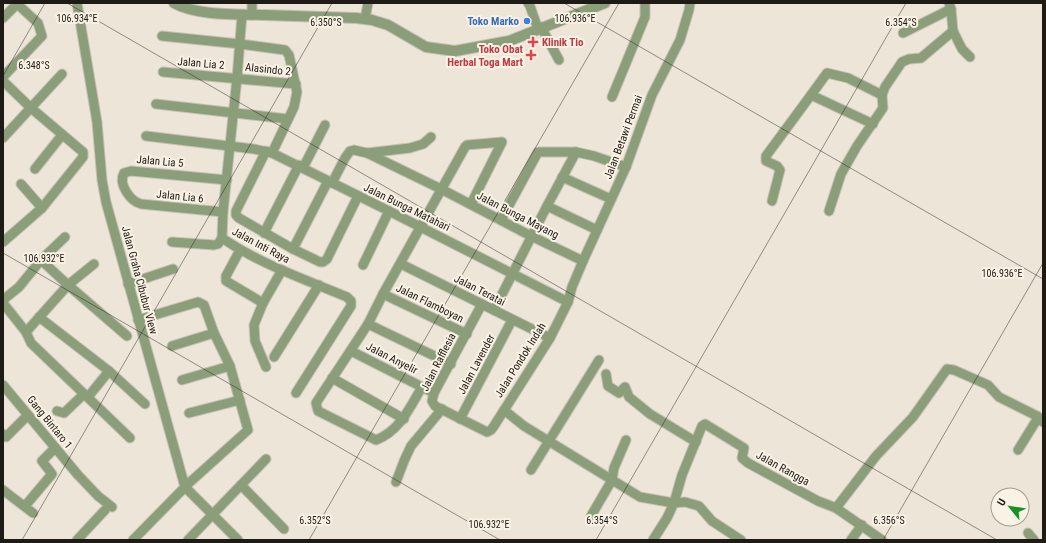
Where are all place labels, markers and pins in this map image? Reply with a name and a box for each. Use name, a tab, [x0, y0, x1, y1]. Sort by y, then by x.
place label: Toko Marko	[467, 15, 520, 28]
marker: Toko Marko	[522, 16, 532, 26]
marker: Klinik Tio	[527, 36, 539, 48]
place label: Klinik Tio	[542, 36, 584, 49]
place label: Toko Obat Herbal Toga Mart	[447, 43, 524, 69]
marker: Toko Obat Herbal Toga Mart	[526, 50, 536, 60]

